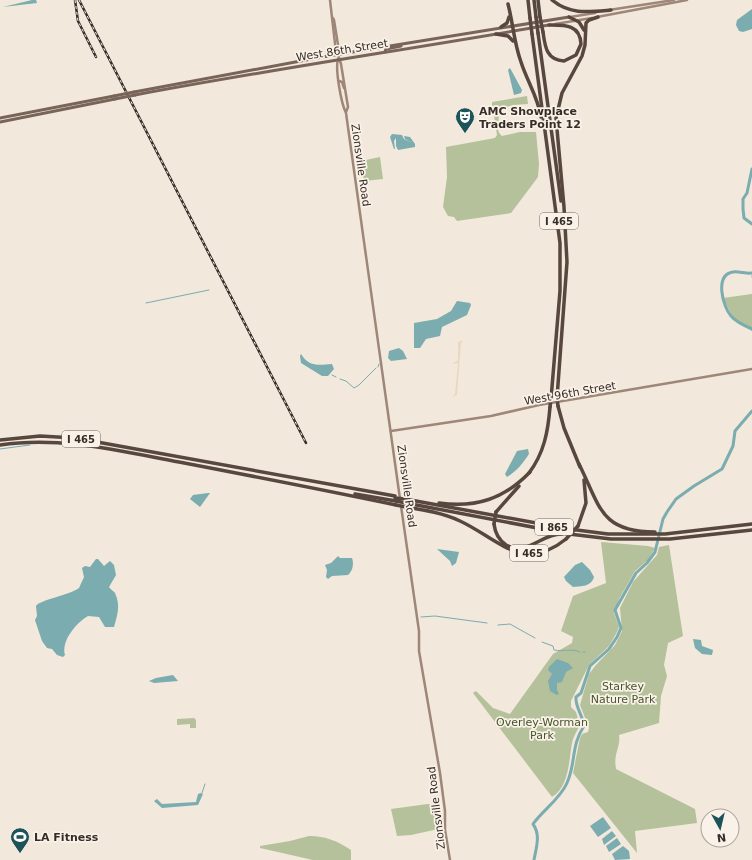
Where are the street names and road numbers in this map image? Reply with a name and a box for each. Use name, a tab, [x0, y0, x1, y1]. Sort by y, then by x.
street label: West 86th Street	[295, 37, 390, 64]
street label: Zionsville Road	[348, 123, 373, 207]
road number: I 465	[540, 213, 578, 229]
street label: West 96th Street	[523, 379, 618, 408]
road number: I 465	[62, 431, 100, 447]
street label: Zionsville Road	[394, 444, 419, 528]
road number: I 865	[535, 519, 573, 535]
road number: I 465	[510, 545, 548, 561]
street label: Zionsville Road	[425, 766, 448, 850]

